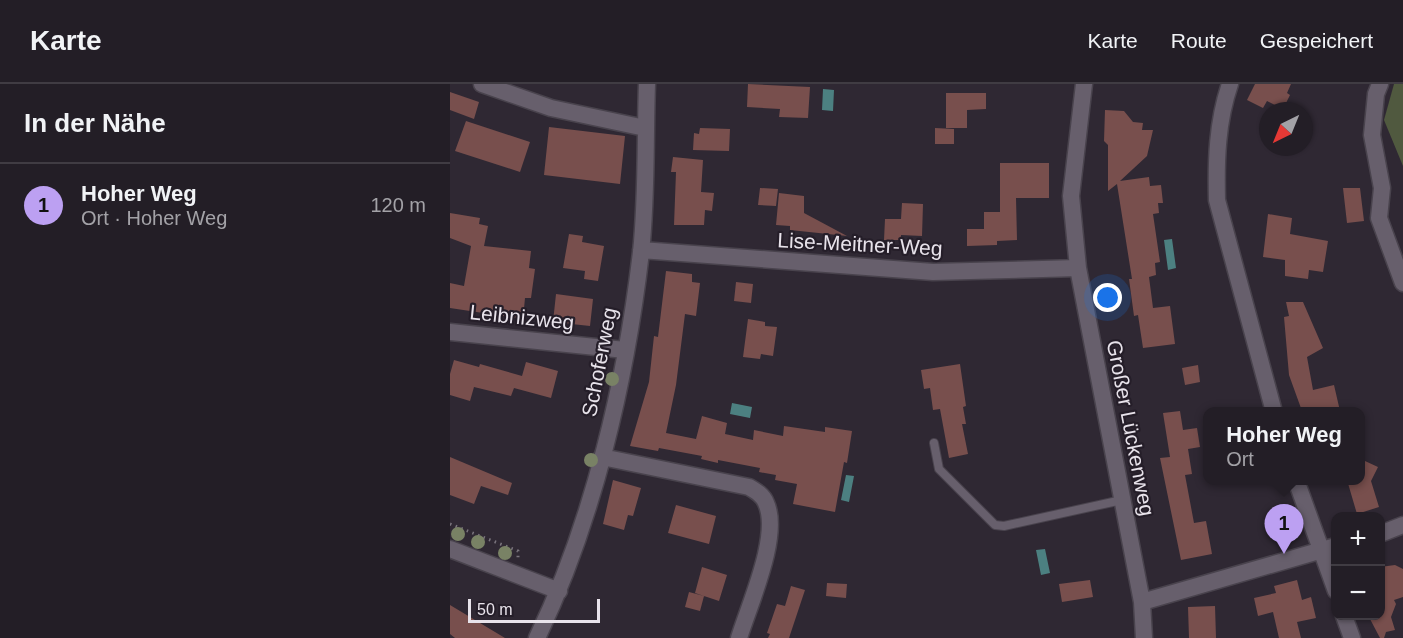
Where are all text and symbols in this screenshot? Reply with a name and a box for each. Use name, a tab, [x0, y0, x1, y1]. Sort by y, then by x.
text: Karte	[30, 25, 102, 56]
text: Karte	[1088, 29, 1138, 52]
text: Route	[1171, 29, 1227, 52]
text: Gespeichert	[1260, 29, 1373, 52]
north arrow	[1259, 102, 1313, 156]
text: In der Nähe	[24, 108, 166, 138]
text: Hoher Weg	[81, 181, 197, 206]
text: 1	[38, 194, 49, 216]
text: 120 m	[370, 194, 426, 216]
text: Ort · Hoher Weg	[81, 207, 227, 229]
street label: Lise-Meitner-Weg	[777, 228, 943, 260]
your location	[1093, 283, 1122, 312]
street label: Leibnizweg	[469, 300, 575, 334]
street label: Schoferweg	[577, 305, 621, 419]
street label: Großer Lückenweg	[1103, 338, 1159, 518]
popup	[1203, 407, 1365, 485]
text: Hoher Weg	[1226, 422, 1342, 447]
text: Ort	[1226, 448, 1254, 470]
pin: 1	[1264, 504, 1304, 554]
map controls	[1331, 512, 1385, 620]
button: +	[1331, 512, 1385, 566]
button: −	[1331, 566, 1385, 620]
scale bar	[468, 596, 600, 624]
text: 50 m	[477, 601, 513, 618]

